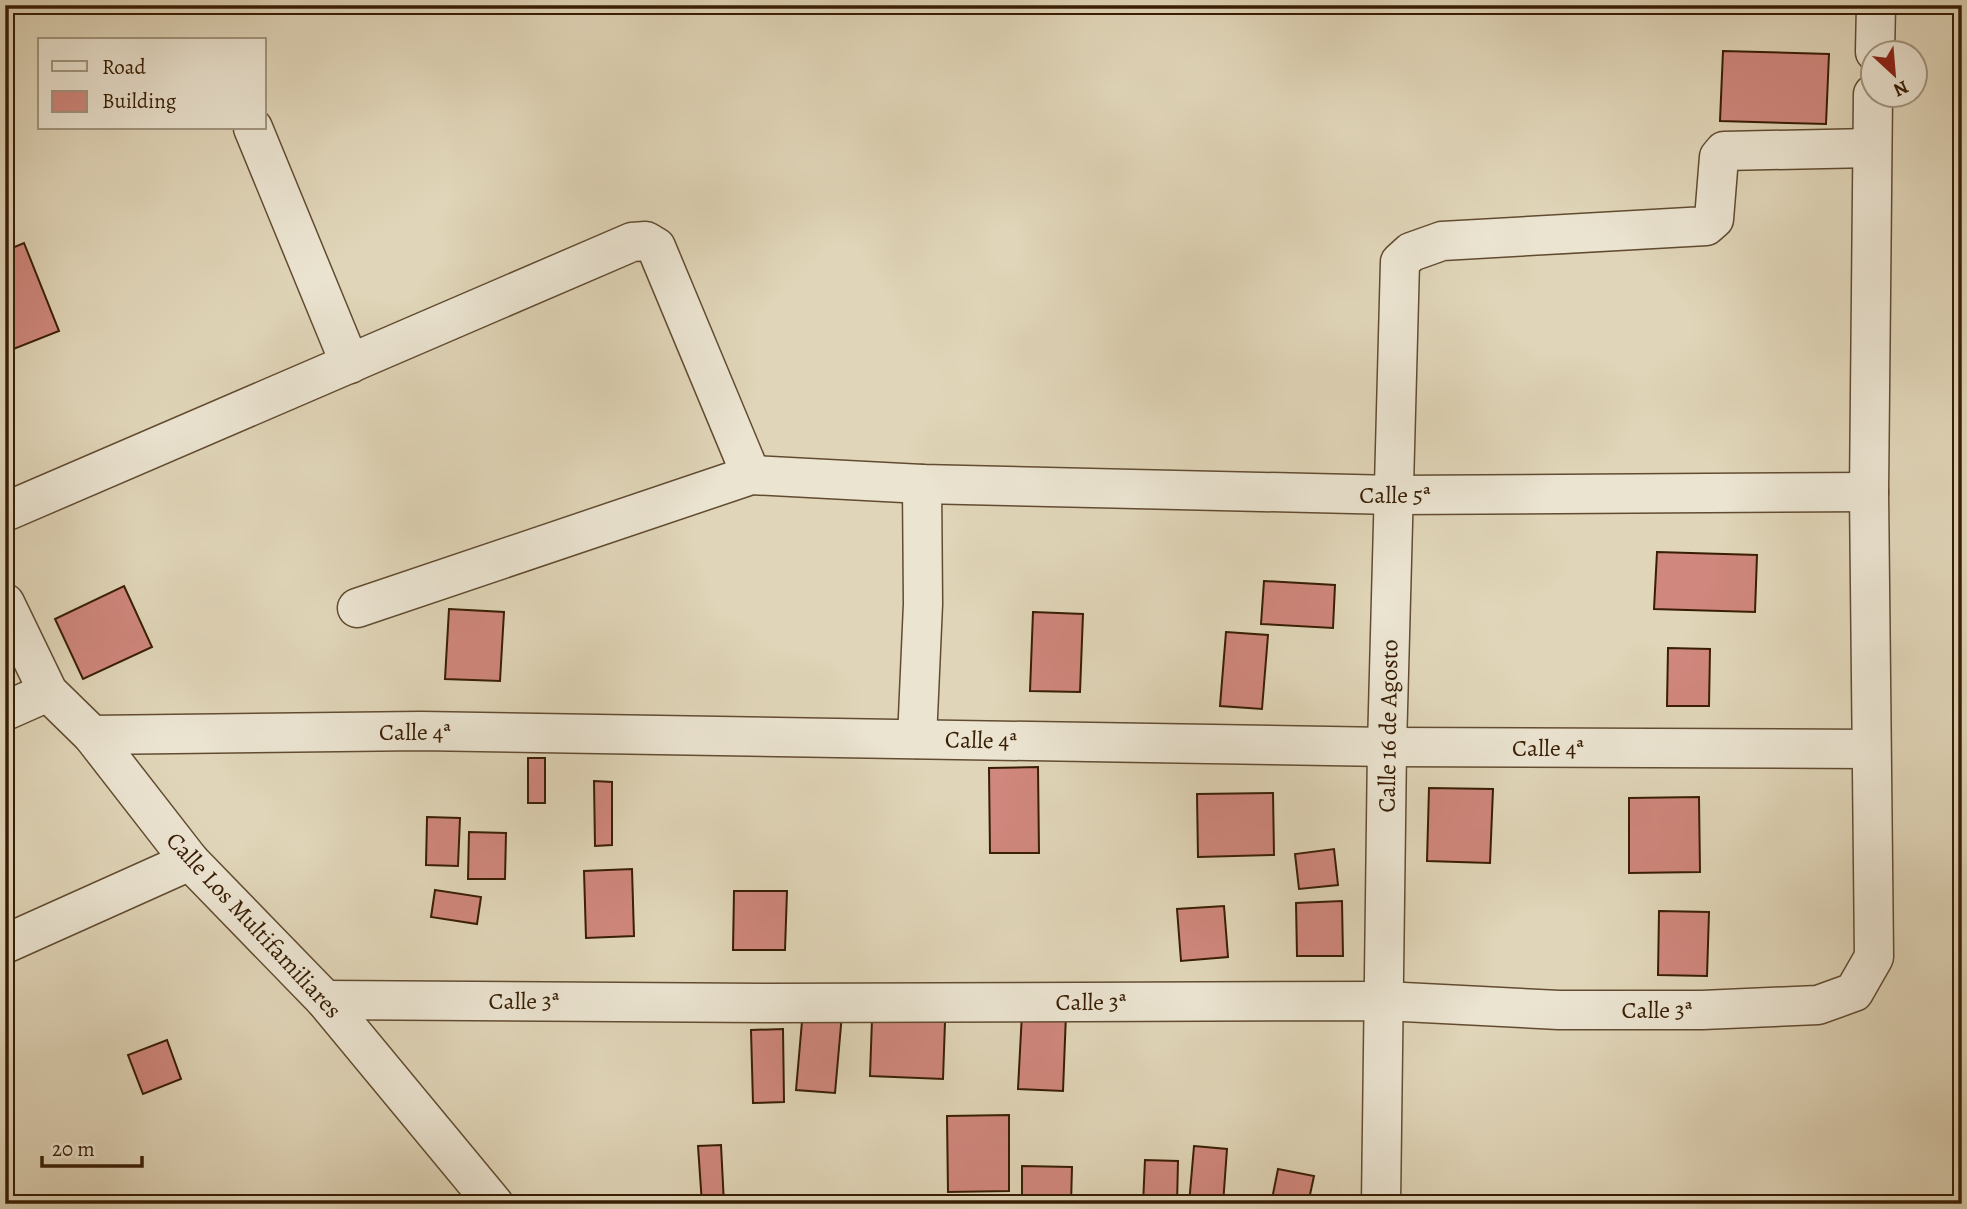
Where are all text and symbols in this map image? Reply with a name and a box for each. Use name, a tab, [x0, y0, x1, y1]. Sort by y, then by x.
legend	[38, 38, 266, 130]
north arrow	[1858, 38, 1928, 108]
text: Road	[102, 53, 146, 81]
text: N	[1889, 74, 1913, 103]
text: Building	[102, 87, 177, 115]
street label: Calle 5ª	[1359, 479, 1431, 511]
street label: Calle 16 de Agosto	[1370, 639, 1406, 813]
street label: Calle 4ª	[379, 716, 451, 748]
street label: Calle 4ª	[945, 723, 1018, 757]
street label: Calle 4ª	[1512, 732, 1584, 764]
street label: Calle Los Multifamiliares	[159, 825, 349, 1025]
street label: Calle 3ª	[488, 985, 560, 1017]
street label: Calle 3ª	[1055, 986, 1127, 1018]
street label: Calle 3ª	[1621, 994, 1693, 1026]
scale bar	[42, 1125, 142, 1169]
text: 20 m	[52, 1135, 95, 1163]

